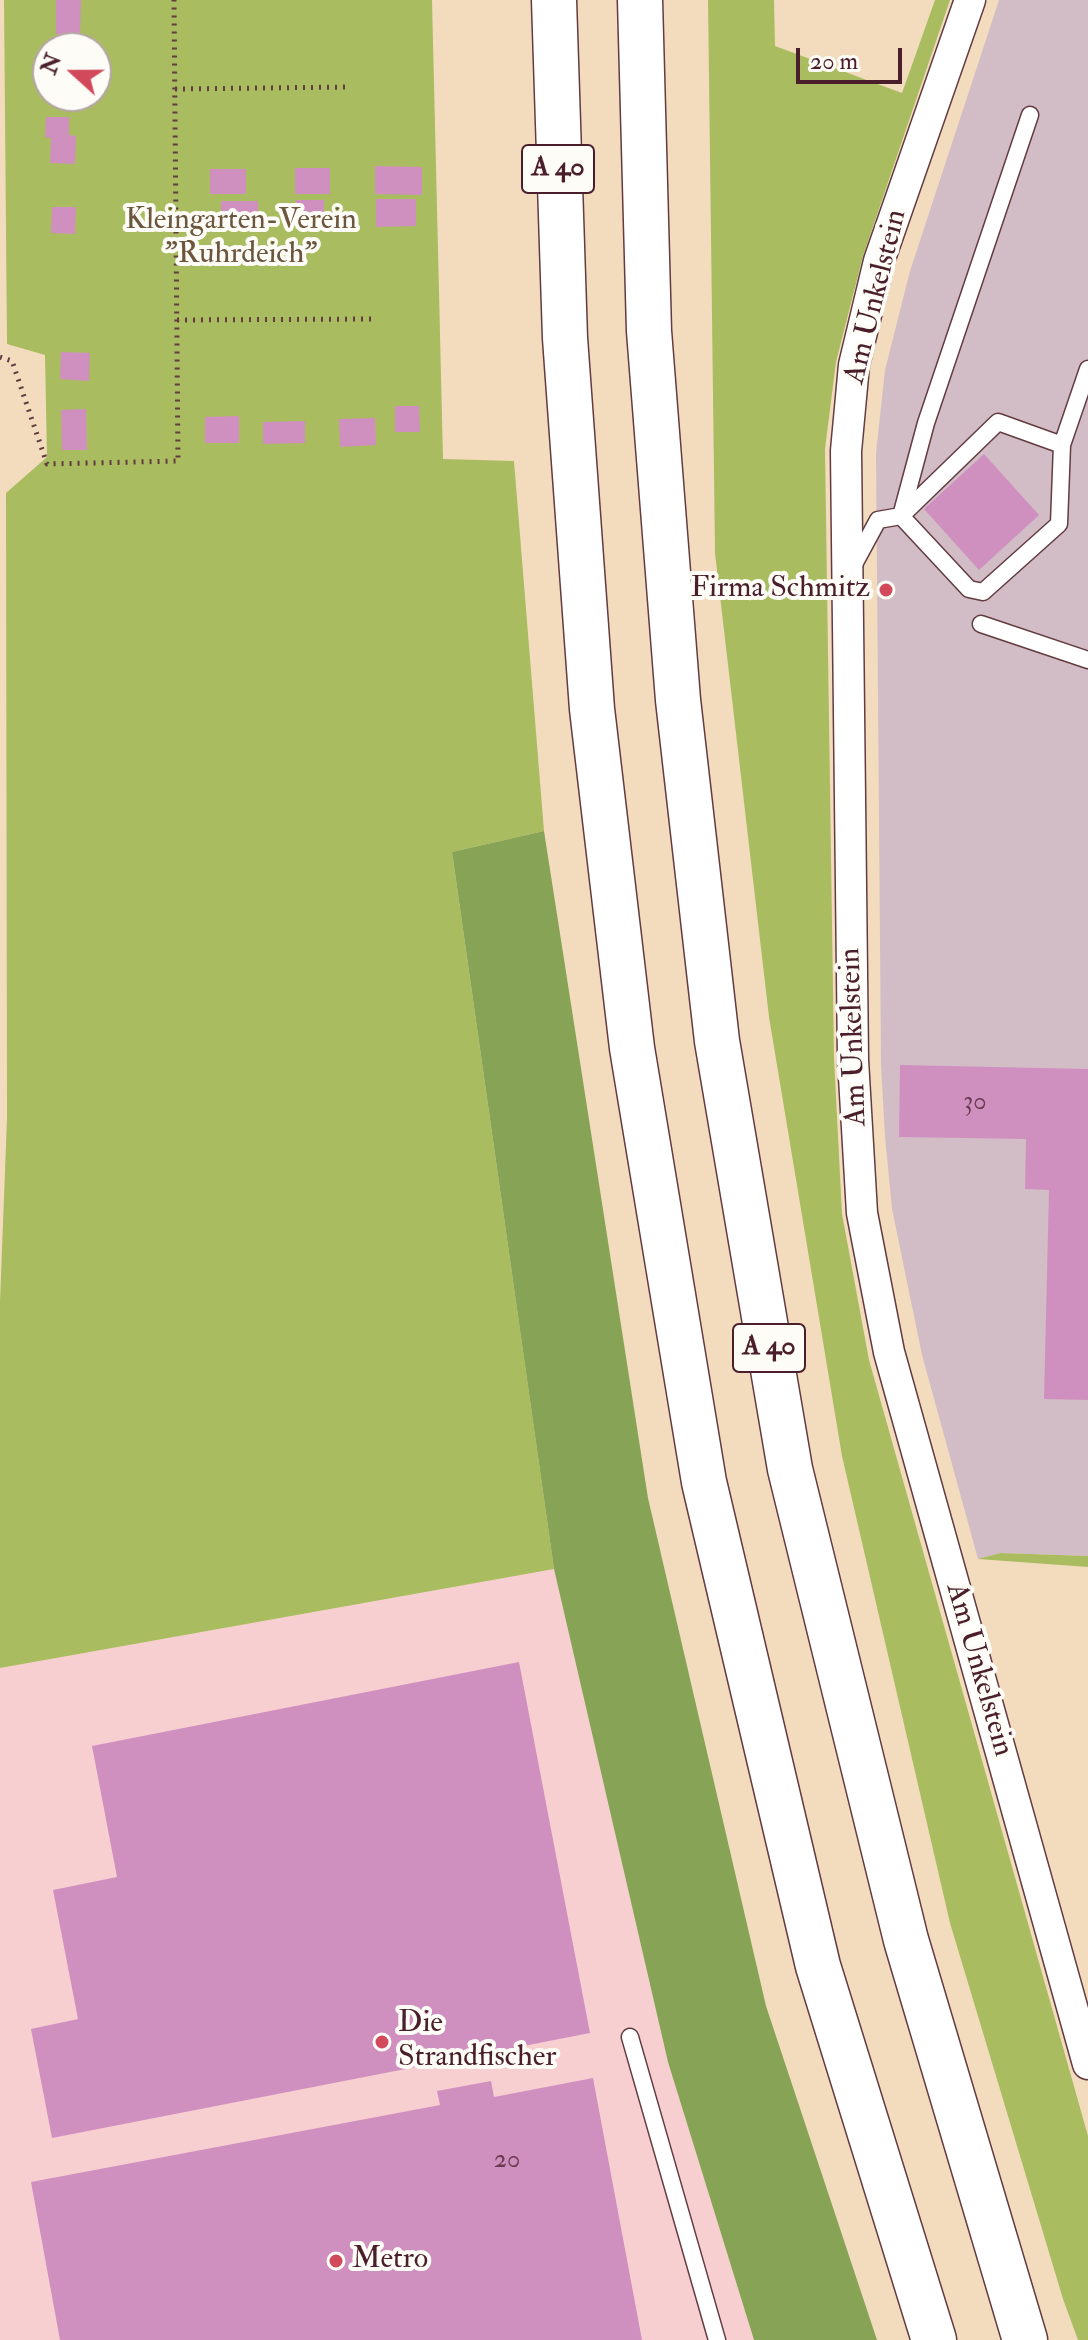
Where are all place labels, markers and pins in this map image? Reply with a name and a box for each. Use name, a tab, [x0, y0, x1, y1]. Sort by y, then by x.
place label: Firma Schmitz	[691, 572, 870, 608]
marker: Firma Schmitz	[877, 581, 895, 599]
place label: Die Strandfischer	[398, 2007, 556, 2078]
marker: Die Strandfischer	[373, 2033, 391, 2051]
place label: Metro	[352, 2243, 428, 2279]
marker: Metro	[327, 2252, 345, 2270]

